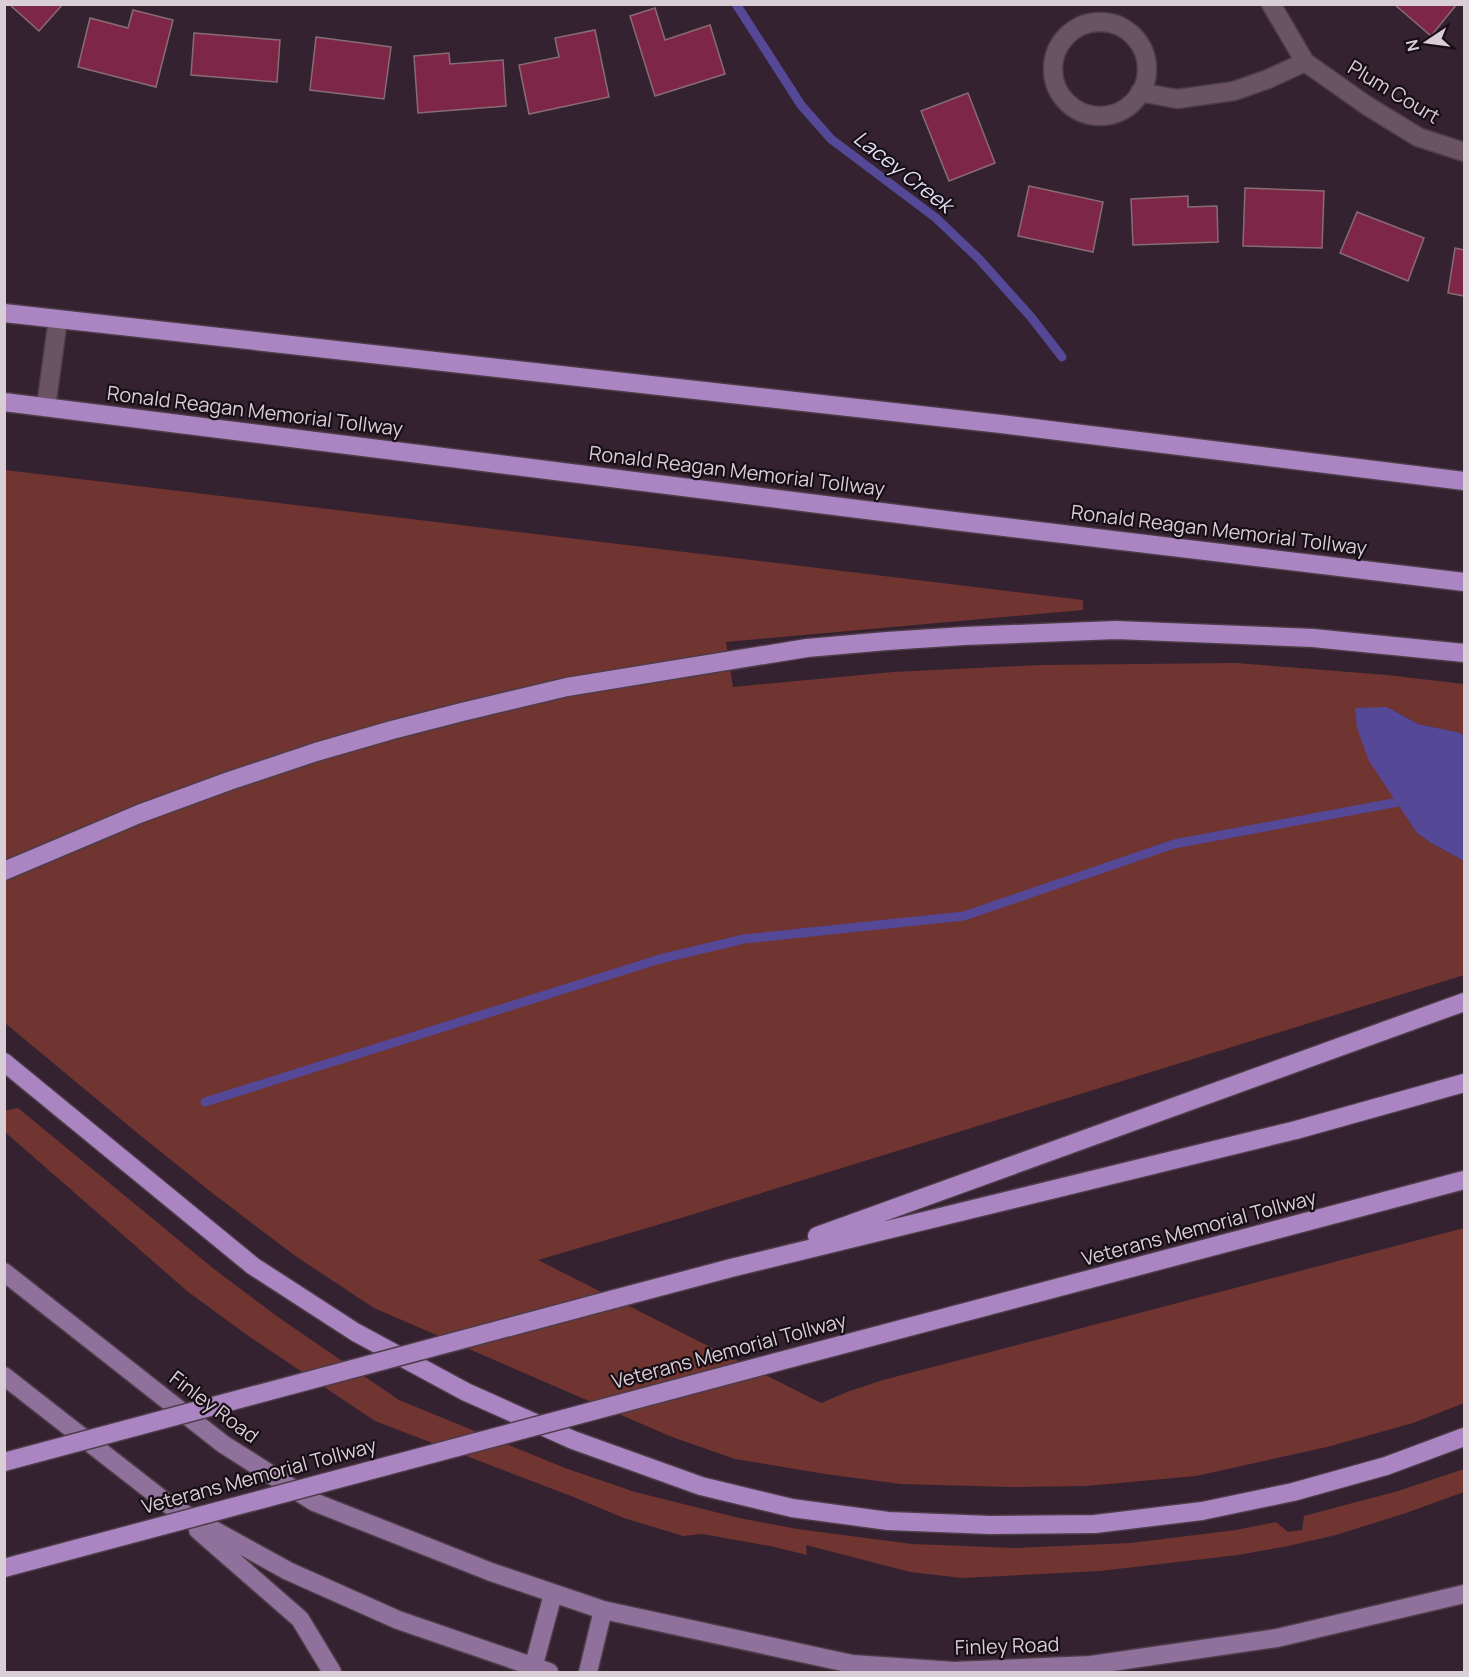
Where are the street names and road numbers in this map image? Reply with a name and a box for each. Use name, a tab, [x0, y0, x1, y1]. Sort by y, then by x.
street label: Plum Court	[1343, 54, 1445, 130]
street label: Ronald Reagan Memorial Tollway	[106, 379, 405, 442]
street label: Ronald Reagan Memorial Tollway	[588, 439, 887, 502]
street label: Ronald Reagan Memorial Tollway	[1070, 498, 1369, 561]
street label: Veterans Memorial Tollway	[1078, 1183, 1320, 1272]
street label: Veterans Memorial Tollway	[608, 1306, 850, 1395]
street label: Finley Road	[164, 1364, 264, 1449]
street label: Veterans Memorial Tollway	[138, 1431, 380, 1520]
street label: Finley Road	[954, 1630, 1060, 1661]

